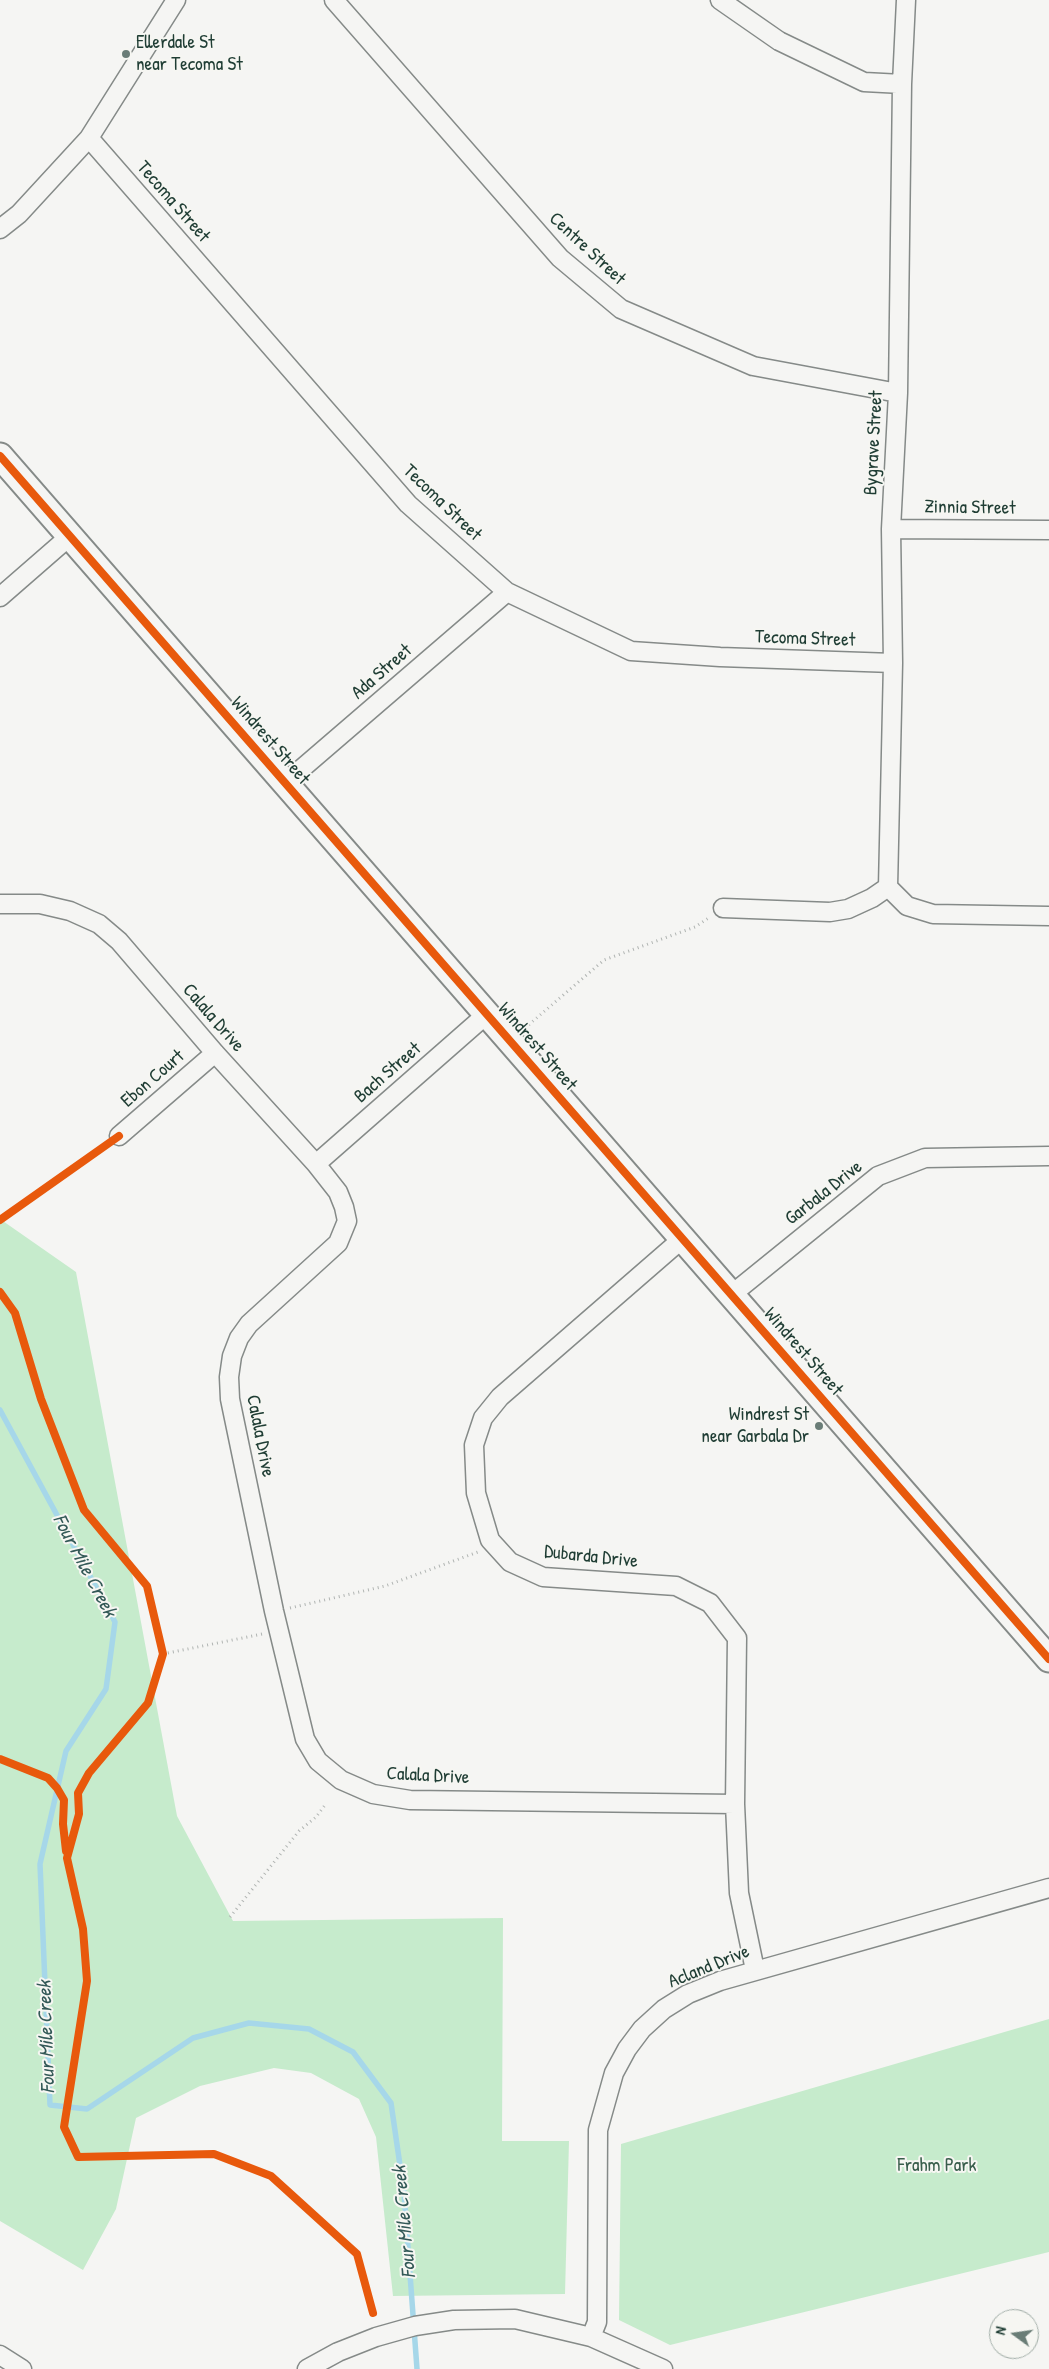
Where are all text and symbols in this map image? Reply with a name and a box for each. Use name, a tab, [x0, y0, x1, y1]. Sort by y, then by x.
place label: Ellerdale St near Tecoma St	[136, 32, 243, 76]
marker: Ellerdale St near Tecoma St	[120, 48, 132, 60]
street label: Tecoma Street	[131, 157, 215, 247]
street label: Centre Street	[544, 208, 630, 290]
street label: Bygrave Street	[860, 390, 888, 496]
street label: Tecoma Street	[398, 460, 486, 546]
street label: Zinnia Street	[924, 496, 1016, 520]
street label: Tecoma Street	[754, 626, 856, 652]
street label: Ada Street	[347, 640, 417, 704]
street label: Windrest Street	[226, 692, 314, 790]
street label: Calala Drive	[177, 979, 249, 1057]
street label: Windrest Street	[493, 998, 581, 1096]
street label: Bach Street	[350, 1038, 426, 1108]
street label: Ebon Court	[117, 1045, 189, 1113]
street label: Garbala Drive	[781, 1156, 867, 1230]
street label: Windrest Street	[759, 1303, 847, 1401]
street label: Calala Drive	[241, 1393, 279, 1479]
place label: Windrest St near Garbala Dr	[701, 1404, 809, 1448]
marker: Windrest St near Garbala Dr	[813, 1420, 825, 1432]
water label: Four Mile Creek	[47, 1510, 121, 1622]
street label: Dubarda Drive	[543, 1541, 639, 1573]
street label: Calala Drive	[386, 1762, 470, 1790]
street label: Acland Drive	[665, 1940, 753, 1994]
water label: Four Mile Creek	[33, 1980, 61, 2094]
park label: Frahm Park	[898, 2155, 976, 2177]
water label: Four Mile Creek	[388, 2165, 422, 2279]
north arrow	[989, 2309, 1039, 2359]
text: N	[990, 2325, 1010, 2336]

